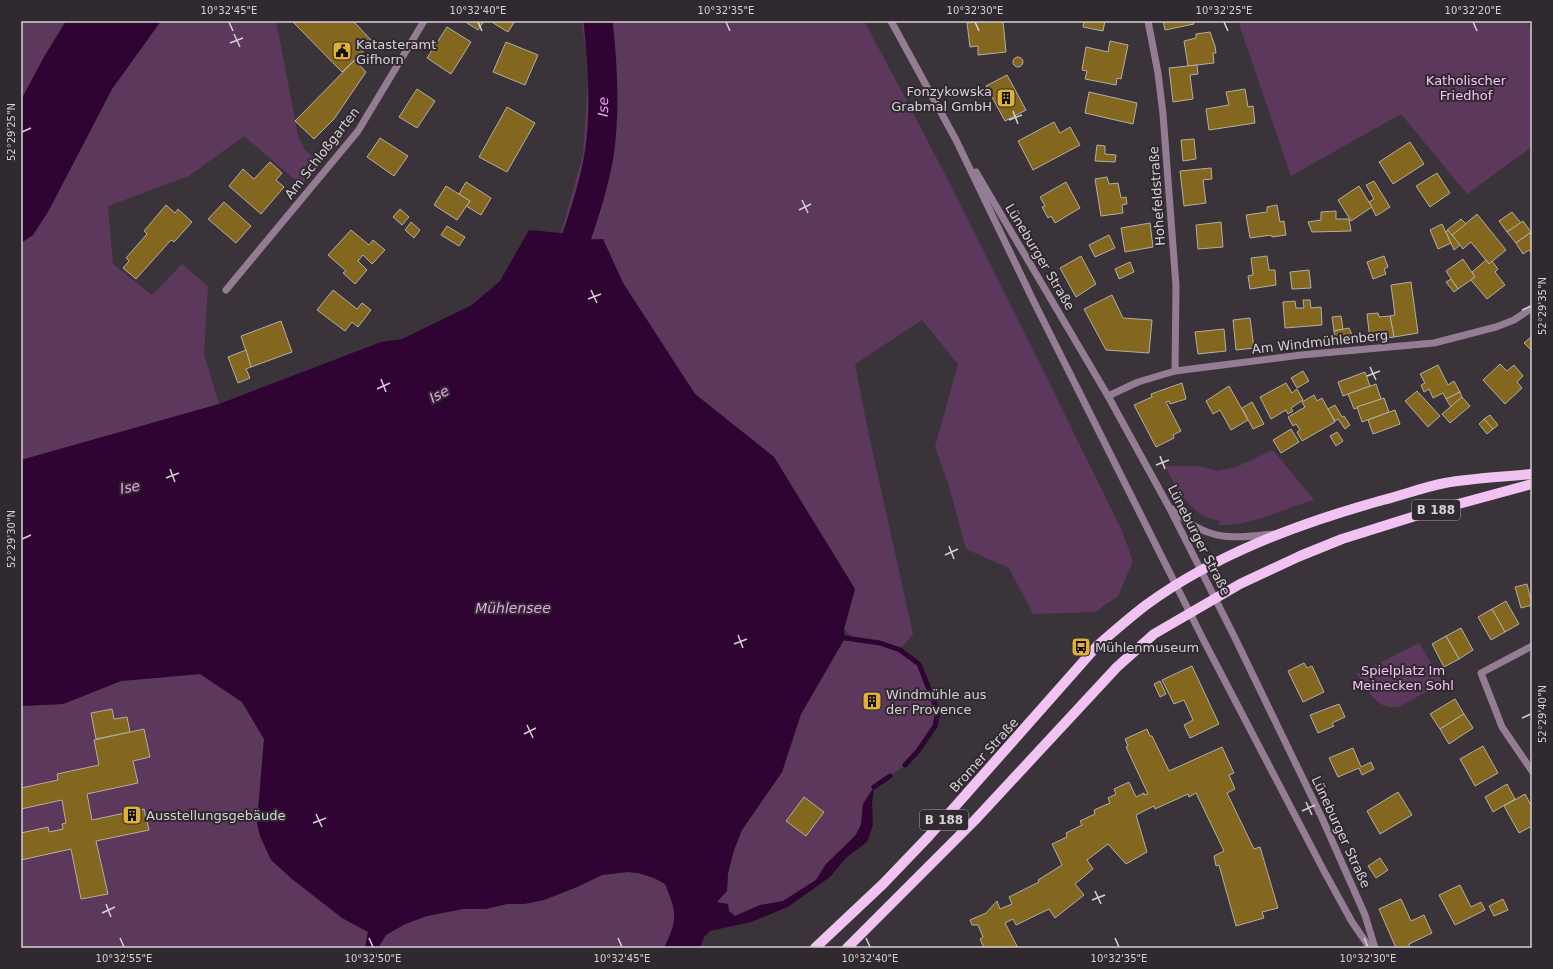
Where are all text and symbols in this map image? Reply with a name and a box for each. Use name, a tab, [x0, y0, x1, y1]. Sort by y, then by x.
text: 10°32'45"E	[201, 5, 257, 16]
text: 10°32'40"E	[450, 5, 506, 16]
text: 10°32'35"E	[698, 5, 754, 16]
text: 10°32'30"E	[947, 5, 1003, 16]
text: 10°32'25"E	[1196, 5, 1252, 16]
text: 10°32'20"E	[1445, 5, 1501, 16]
place label: Katasteramt Gifhorn	[356, 37, 436, 67]
public building icon: Katasteramt Gifhorn	[331, 40, 353, 62]
park label: Katholischer Friedhof	[1426, 73, 1507, 103]
place label: Fonzykowska Grabmal GmbH	[891, 84, 992, 114]
building icon: Fonzykowska Grabmal GmbH	[995, 87, 1017, 109]
water label: Ise	[595, 97, 611, 117]
text: 52°29'25"N	[6, 103, 17, 161]
street label: Am Schloßgarten	[282, 104, 362, 202]
street label: Hohefeldstraße	[1146, 146, 1168, 246]
street label: Lüneburger Straße	[1002, 201, 1078, 313]
text: 52°29'35"N	[1537, 277, 1548, 335]
street label: Am Windmühlenberg	[1251, 327, 1389, 357]
water label: Ise	[426, 382, 452, 406]
water label: Ise	[119, 477, 141, 497]
street label: Lüneburger Straße	[1165, 482, 1233, 598]
road number: B 188	[1412, 500, 1460, 520]
text: 52°29'30"N	[6, 510, 17, 568]
water label: Mühlensee	[475, 600, 551, 616]
bus stop icon: Mühlenmuseum	[1070, 636, 1092, 658]
place label: Mühlenmuseum	[1095, 640, 1199, 655]
park label: Spielplatz Im Meinecken Sohl	[1352, 663, 1454, 693]
text: 52°29'40"N	[1537, 685, 1548, 743]
place label: Windmühle aus der Provence	[886, 687, 987, 717]
building icon: Windmühle aus der Provence	[861, 690, 883, 712]
street label: Bromer Straße	[947, 715, 1021, 795]
street label: Lüneburger Straße	[1308, 774, 1374, 890]
building icon: Ausstellungsgebäude	[121, 804, 143, 826]
place label: Ausstellungsgebäude	[146, 808, 285, 823]
road number: B 188	[920, 810, 968, 830]
text: 10°32'55"E	[96, 953, 152, 964]
text: 10°32'50"E	[345, 953, 401, 964]
text: 10°32'45"E	[594, 953, 650, 964]
text: 10°32'40"E	[842, 953, 898, 964]
text: 10°32'35"E	[1091, 953, 1147, 964]
text: 10°32'30"E	[1340, 953, 1396, 964]

